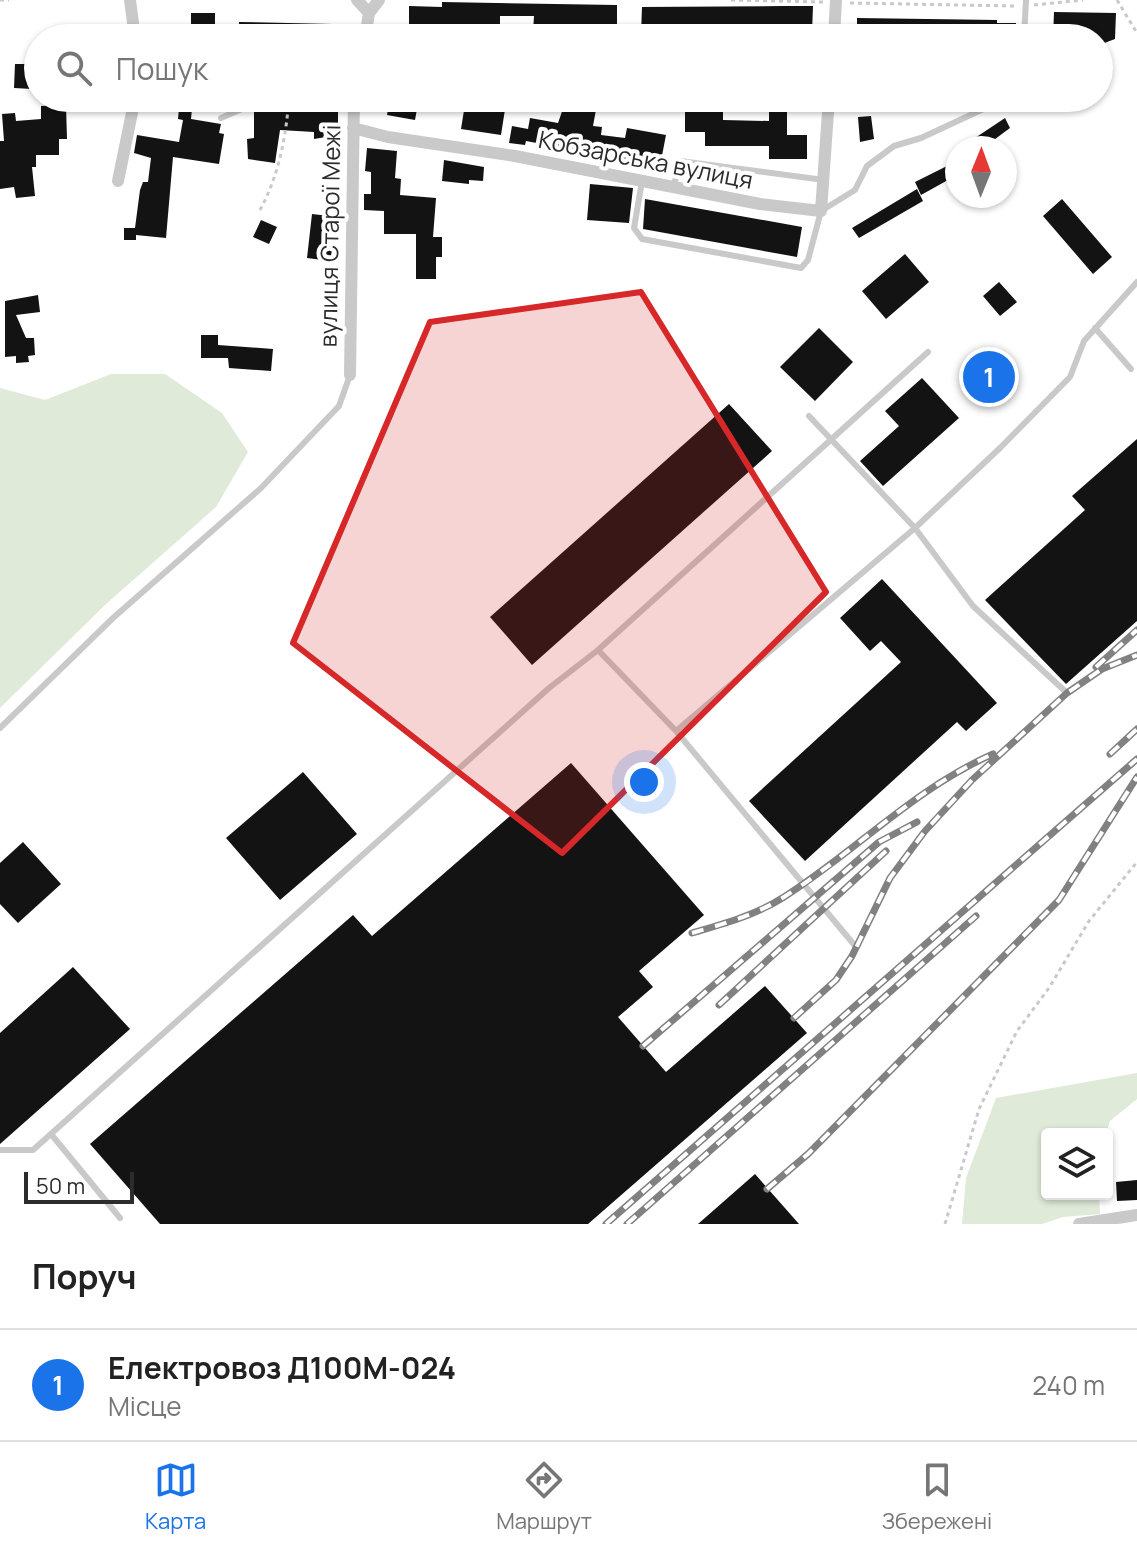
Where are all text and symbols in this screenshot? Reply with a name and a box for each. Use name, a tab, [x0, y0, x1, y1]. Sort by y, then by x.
search box	[24, 24, 1113, 112]
icon: search	[52, 46, 96, 90]
text: Пошук	[116, 48, 208, 89]
street label: Кобзарська вулиця	[536, 122, 756, 196]
street label: вулиця Старої Межі	[311, 124, 347, 348]
north arrow	[945, 136, 1017, 208]
pin: 1	[963, 347, 1015, 407]
your location	[624, 762, 664, 802]
map controls	[1041, 1128, 1113, 1200]
button: layers	[1041, 1128, 1113, 1200]
scale bar	[24, 1168, 134, 1204]
text: 50 m	[36, 1171, 85, 1201]
text: Поруч	[32, 1253, 136, 1299]
text: Електровоз Д100М-024	[108, 1347, 456, 1388]
text: 1	[52, 1367, 64, 1403]
text: 240 m	[1032, 1367, 1105, 1403]
text: Місце	[108, 1388, 182, 1424]
tab: Карта	[145, 1458, 206, 1536]
tab: Маршрут	[496, 1458, 592, 1536]
tab: Збережені	[882, 1458, 992, 1536]

